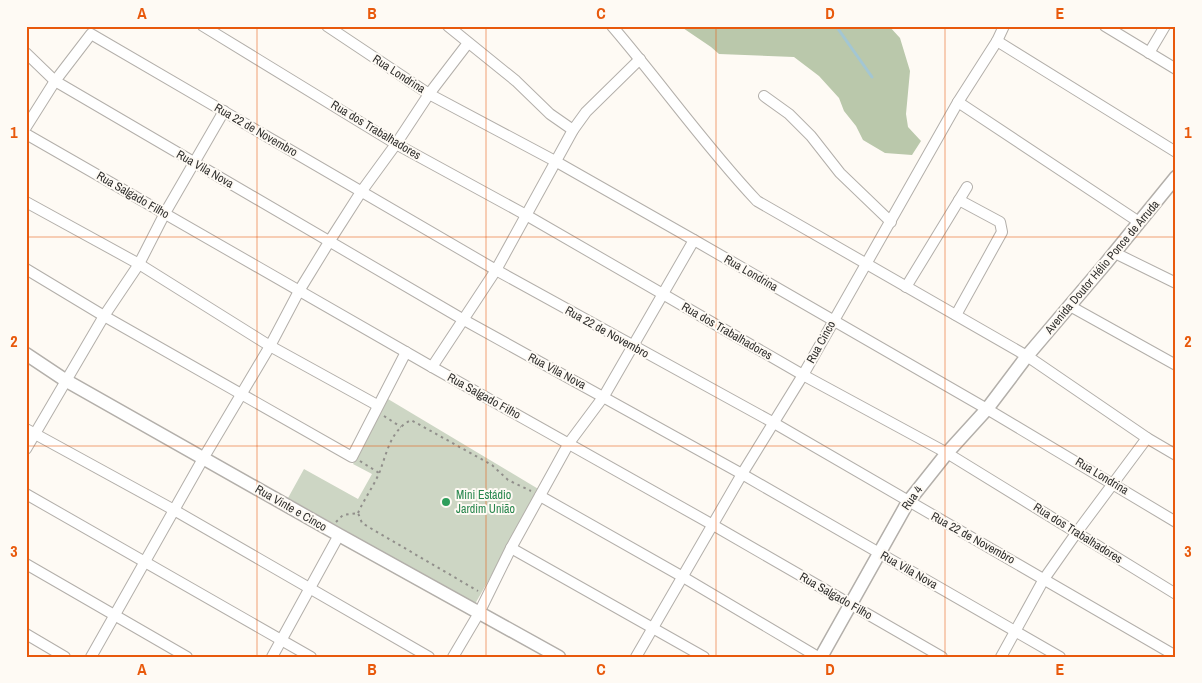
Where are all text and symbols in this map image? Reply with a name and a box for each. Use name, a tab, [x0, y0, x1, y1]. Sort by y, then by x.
text: A	[137, 2, 147, 24]
text: B	[367, 2, 377, 24]
text: C	[596, 2, 606, 24]
text: D	[825, 2, 835, 24]
text: E	[1056, 2, 1065, 24]
street label: Rua Londrina	[370, 51, 429, 97]
street label: Rua dos Trabalhadores	[328, 97, 424, 163]
street label: Rua 22 de Novembro	[211, 100, 301, 160]
text: 1	[10, 121, 18, 143]
text: 1	[1184, 121, 1192, 143]
street label: Rua Vila Nova	[174, 146, 237, 192]
street label: Rua Salgado Filho	[94, 168, 172, 222]
street label: Avenida Doutor Hélio Ponce de Arruda	[1041, 196, 1163, 338]
street label: Rua Londrina	[721, 251, 781, 295]
street label: Rua dos Trabalhadores	[679, 298, 775, 364]
street label: Rua 22 de Novembro	[562, 302, 652, 362]
street label: Rua Cinco	[803, 318, 839, 366]
text: 2	[10, 330, 18, 352]
text: 2	[1184, 330, 1192, 352]
street label: Rua Vila Nova	[525, 349, 589, 393]
street label: Rua Salgado Filho	[444, 369, 524, 423]
street label: Rua Londrina	[1072, 454, 1132, 498]
street label: Rua Vinte e Cinco	[252, 481, 330, 535]
street label: Rua 4	[898, 482, 926, 513]
place label: Mini Estádio Jardim União	[456, 487, 515, 517]
marker: Mini Estádio Jardim União	[440, 496, 452, 508]
street label: Rua dos Trabalhadores	[1030, 499, 1126, 567]
street label: Rua 22 de Novembro	[928, 508, 1018, 568]
text: 3	[10, 540, 18, 562]
text: 3	[1184, 540, 1192, 562]
street label: Rua Vila Nova	[878, 547, 941, 593]
street label: Rua Salgado Filho	[797, 569, 875, 623]
text: A	[137, 658, 147, 680]
text: B	[367, 658, 377, 680]
text: C	[596, 658, 606, 680]
text: D	[825, 658, 835, 680]
text: E	[1056, 658, 1065, 680]

